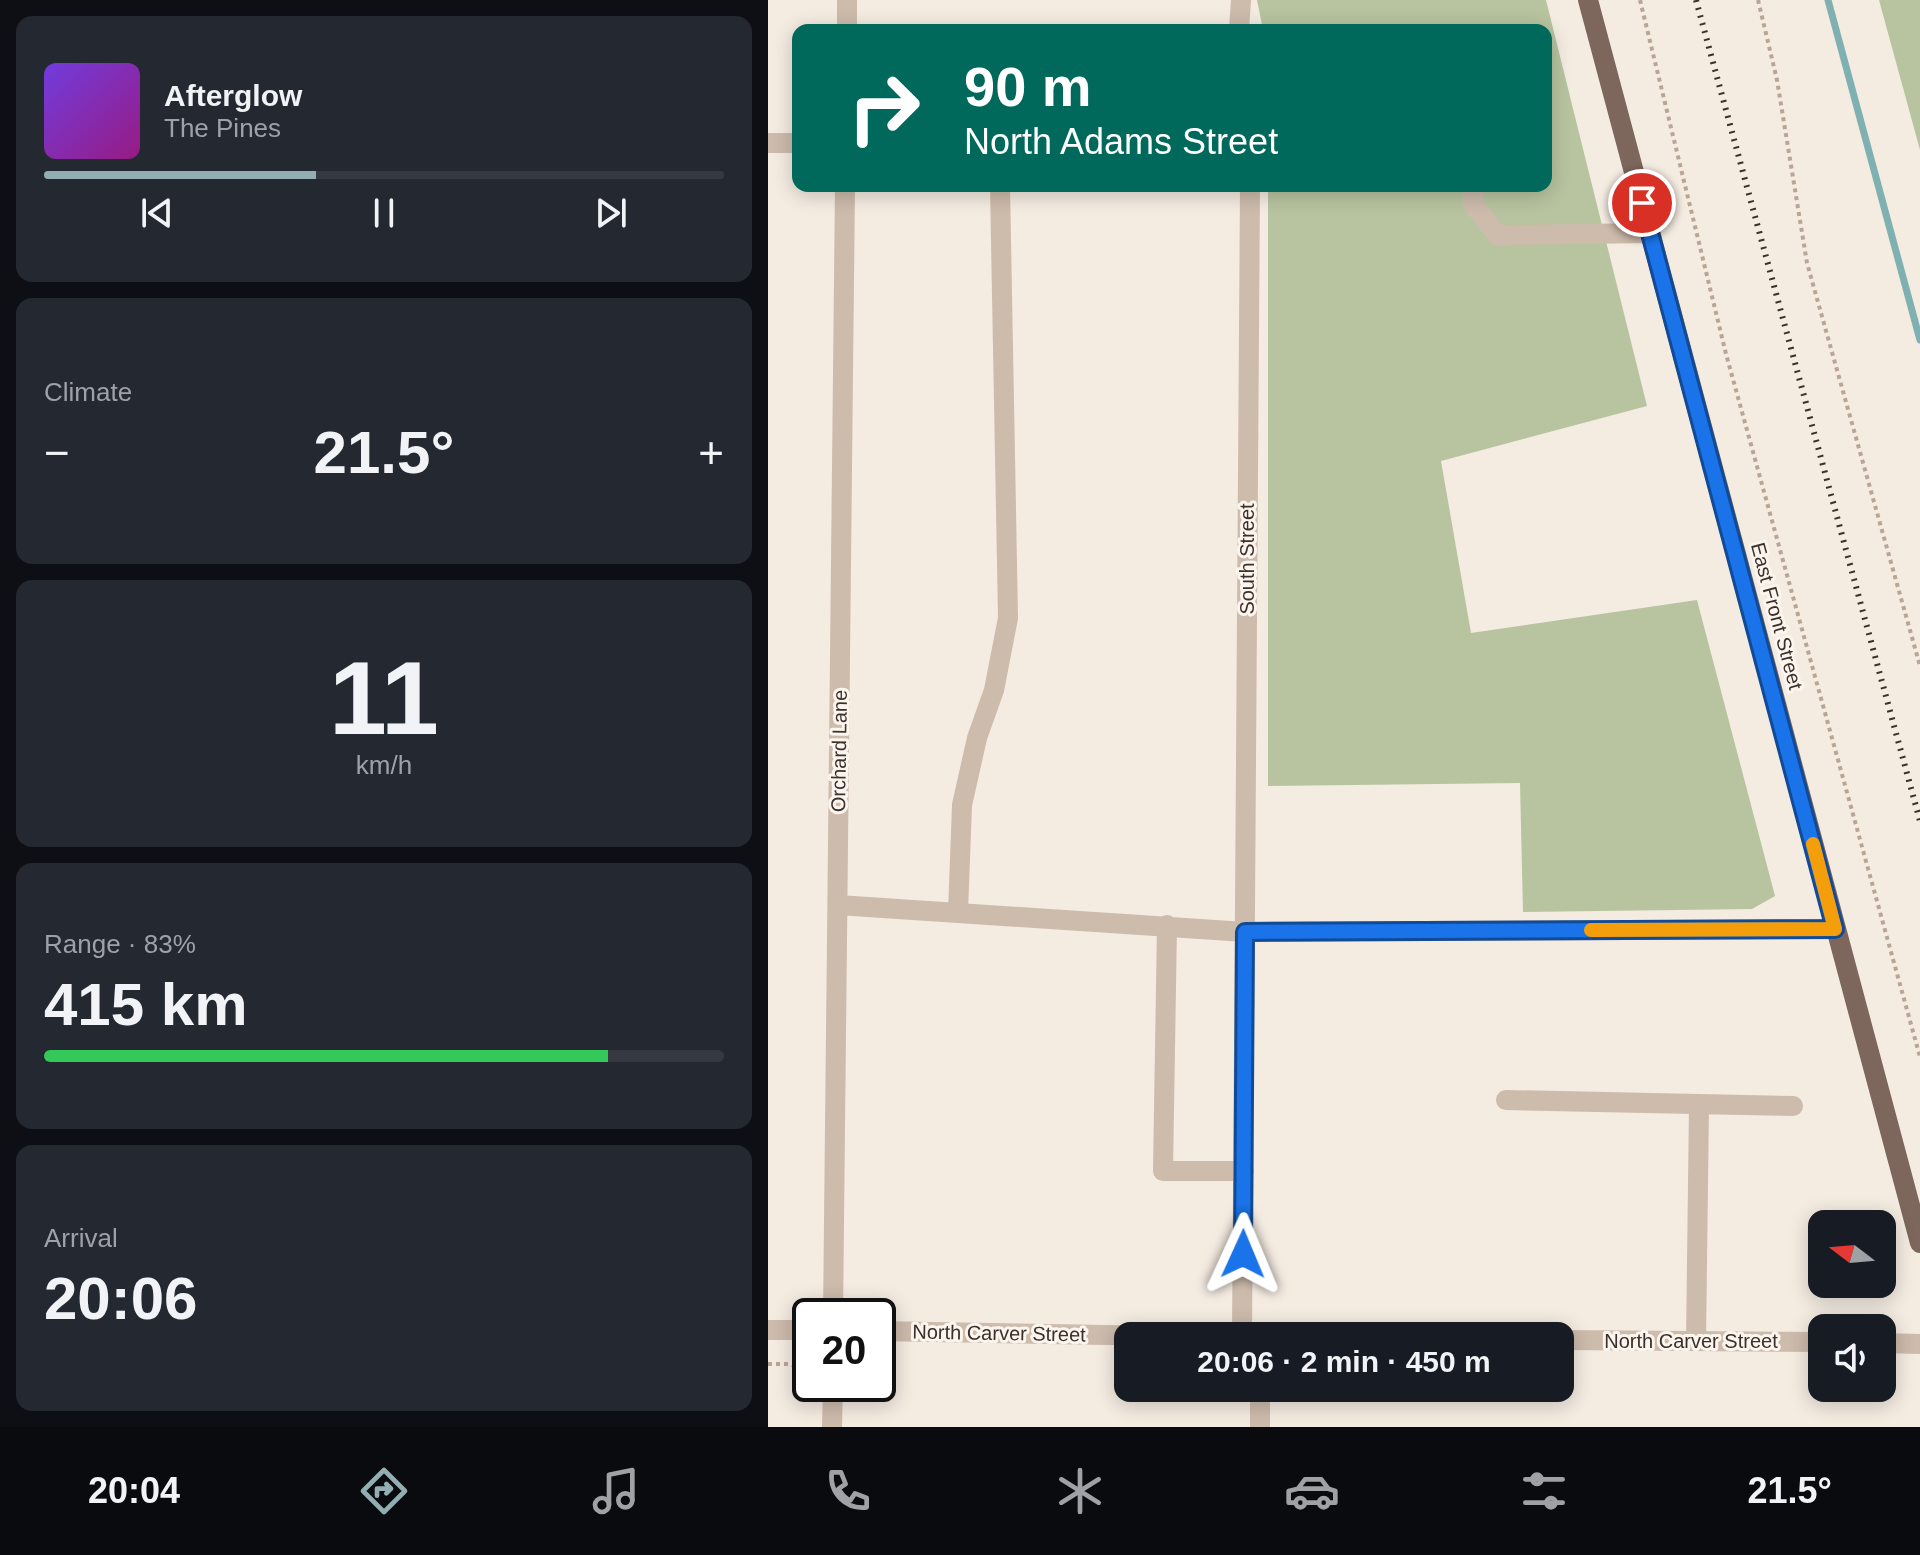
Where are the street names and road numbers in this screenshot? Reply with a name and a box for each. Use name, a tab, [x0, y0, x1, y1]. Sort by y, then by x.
street label: South Street	[1236, 503, 1258, 615]
street label: East Front Street	[1747, 540, 1807, 692]
street label: Orchard Lane	[827, 690, 851, 812]
street label: North Carver Street	[912, 1320, 1086, 1346]
street label: North Carver Street	[1604, 1330, 1778, 1352]

